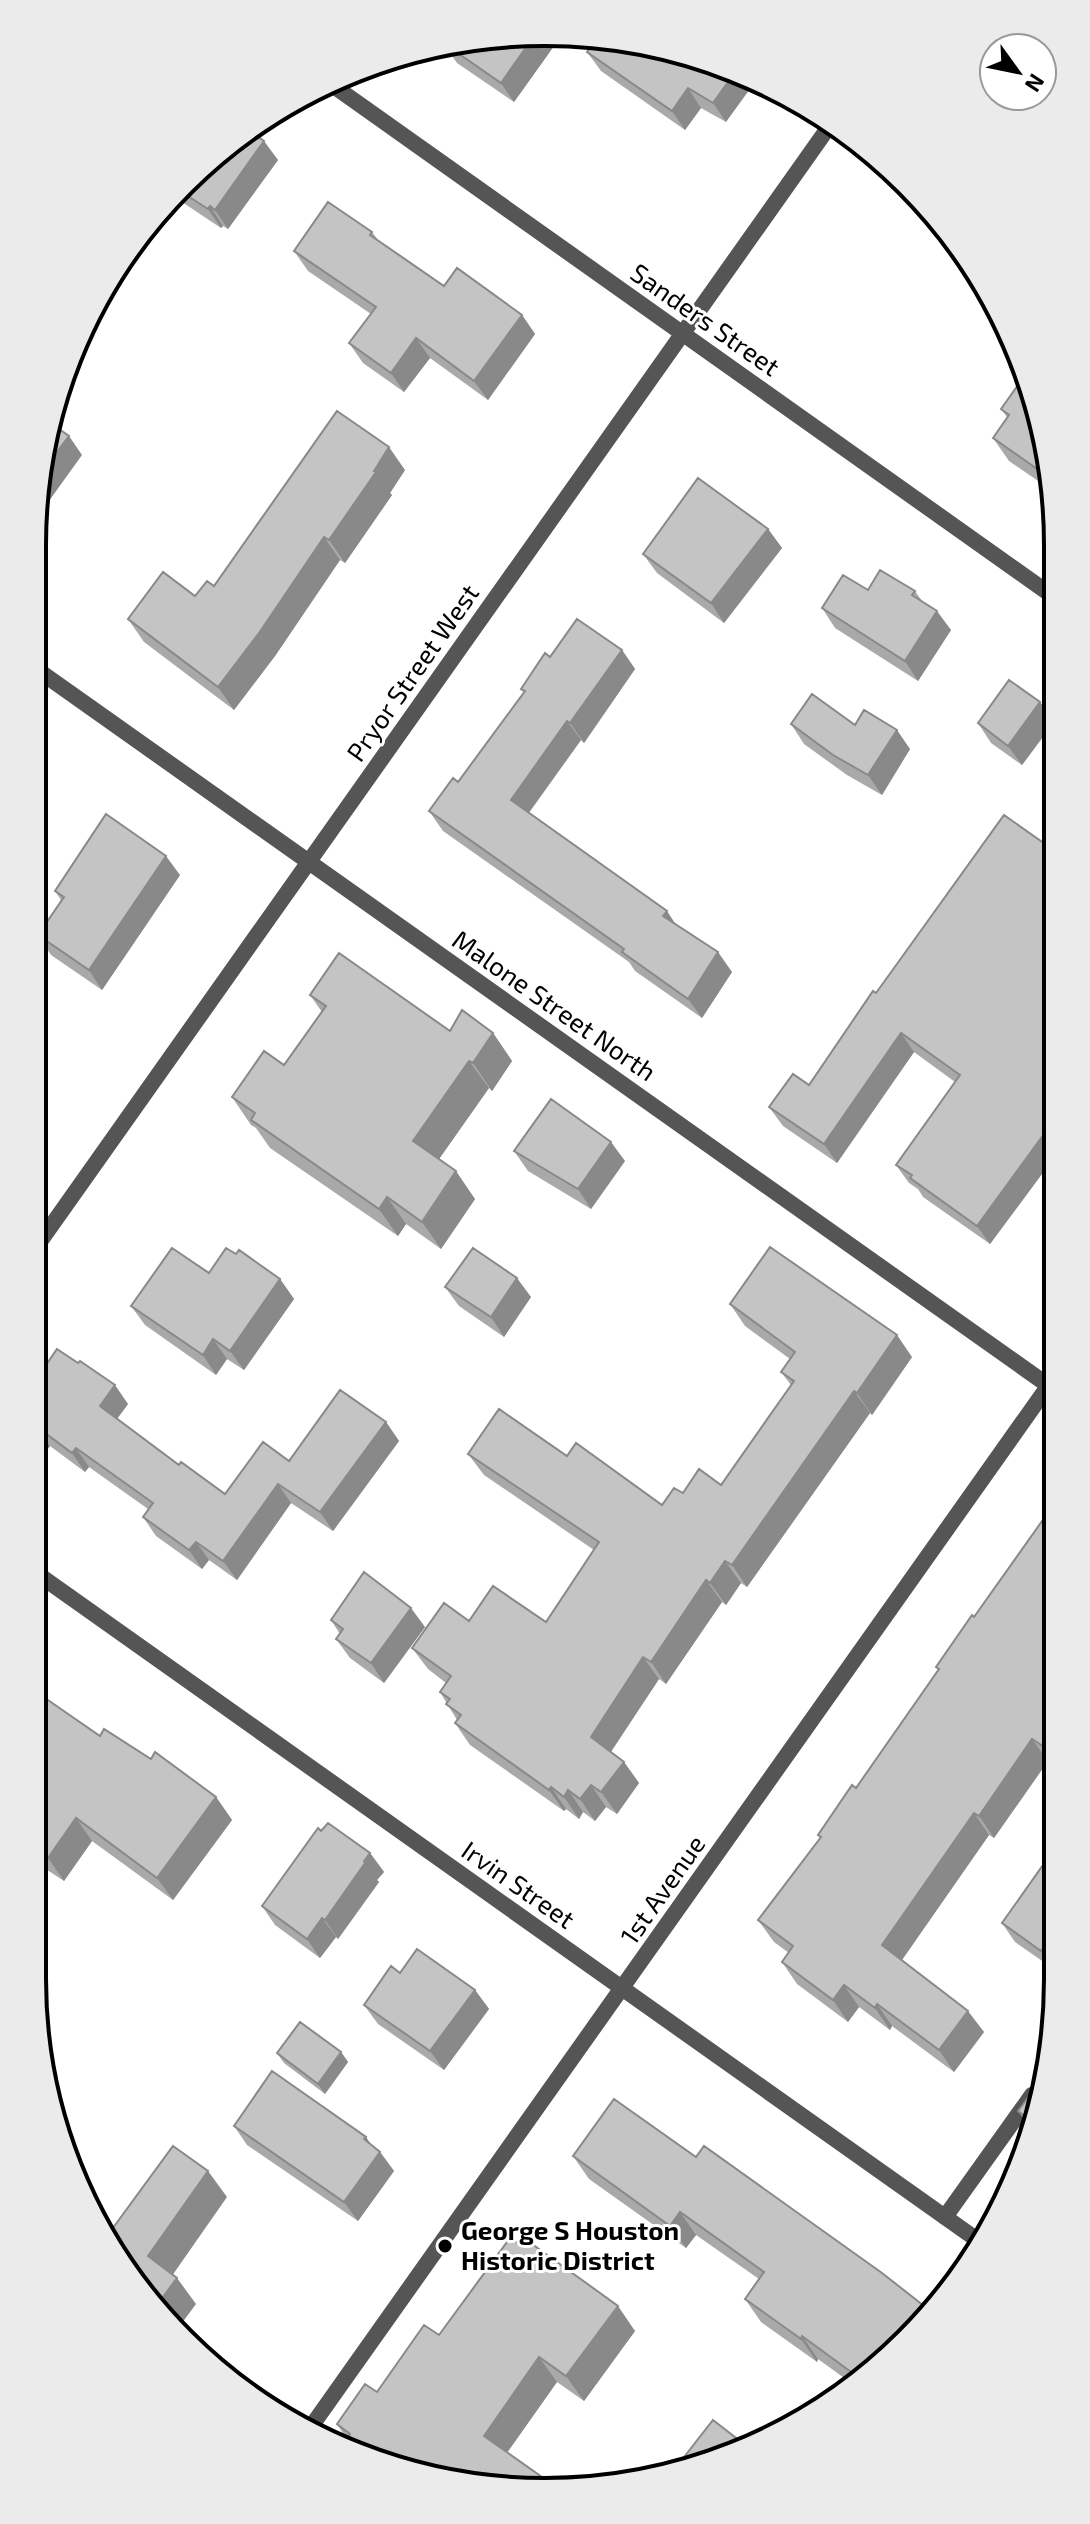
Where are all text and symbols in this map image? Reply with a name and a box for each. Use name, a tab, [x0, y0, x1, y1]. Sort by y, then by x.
north arrow	[978, 32, 1058, 112]
text: N	[1020, 70, 1051, 97]
street label: Sanders Street	[625, 256, 786, 382]
street label: Pryor Street West	[339, 578, 484, 767]
street label: Malone Street North	[447, 923, 662, 1087]
street label: 1st Avenue	[613, 1829, 711, 1950]
street label: Irvin Street	[456, 1834, 581, 1934]
place label: George S Houston Historic District	[461, 2214, 679, 2275]
marker: George S Houston Historic District	[436, 2237, 454, 2255]

